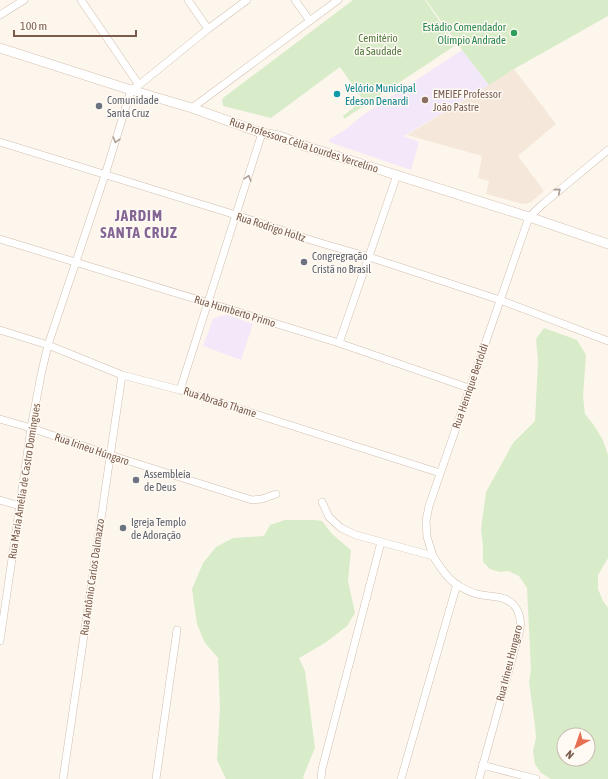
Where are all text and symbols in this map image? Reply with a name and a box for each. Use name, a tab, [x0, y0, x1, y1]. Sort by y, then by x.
scale bar	[14, 12, 136, 38]
text: 100 m	[20, 19, 47, 33]
place label: Estádio Comendador Olímpio Andrade	[422, 21, 507, 46]
marker: Estádio Comendador Olímpio Andrade	[509, 28, 519, 38]
park label: Cemitério da Saudade	[354, 32, 402, 57]
place label: Velório Municipal Edeson Denardi	[345, 82, 416, 107]
place label: EMEIEF Professor João Pastre	[433, 88, 502, 113]
marker: Velório Municipal Edeson Denardi	[332, 89, 342, 99]
place label: Comunidade Santa Cruz	[107, 94, 159, 119]
marker: EMEIEF Professor João Pastre	[420, 95, 430, 105]
marker: Comunidade Santa Cruz	[94, 101, 104, 111]
street label: Rua Professora Célia Lourdes Vercelino	[228, 115, 380, 175]
one-way arrow	[112, 137, 121, 144]
one-way arrow	[243, 175, 252, 182]
one-way arrow	[553, 189, 561, 196]
district label: JARDIM SANTA CRUZ	[100, 207, 178, 241]
street label: Rua Rodrigo Holtz	[235, 210, 307, 244]
place label: Congregração Cristã no Brasil	[312, 250, 371, 275]
marker: Congregração Cristã no Brasil	[299, 257, 309, 267]
street label: Rua Humberto Primo	[193, 293, 277, 329]
street label: Rua Henrique Bertoldi	[450, 342, 490, 430]
street label: Rua Abraão Thame	[182, 385, 258, 419]
street label: Rua Maria Amélia de Castro Domingues	[6, 402, 42, 560]
street label: Rua Irineu Húngaro	[53, 431, 131, 467]
place label: Assembleia de Deus	[144, 468, 191, 493]
marker: Assembleia de Deus	[131, 475, 141, 485]
place label: Igreja Templo de Adoração	[131, 516, 186, 541]
street label: Rua Antônio Carlos Dalmazzo	[78, 518, 106, 636]
marker: Igreja Templo de Adoração	[118, 523, 128, 533]
street label: Rua Irineu Hungaro	[494, 624, 524, 702]
north arrow	[556, 727, 596, 767]
text: N	[563, 748, 576, 761]

